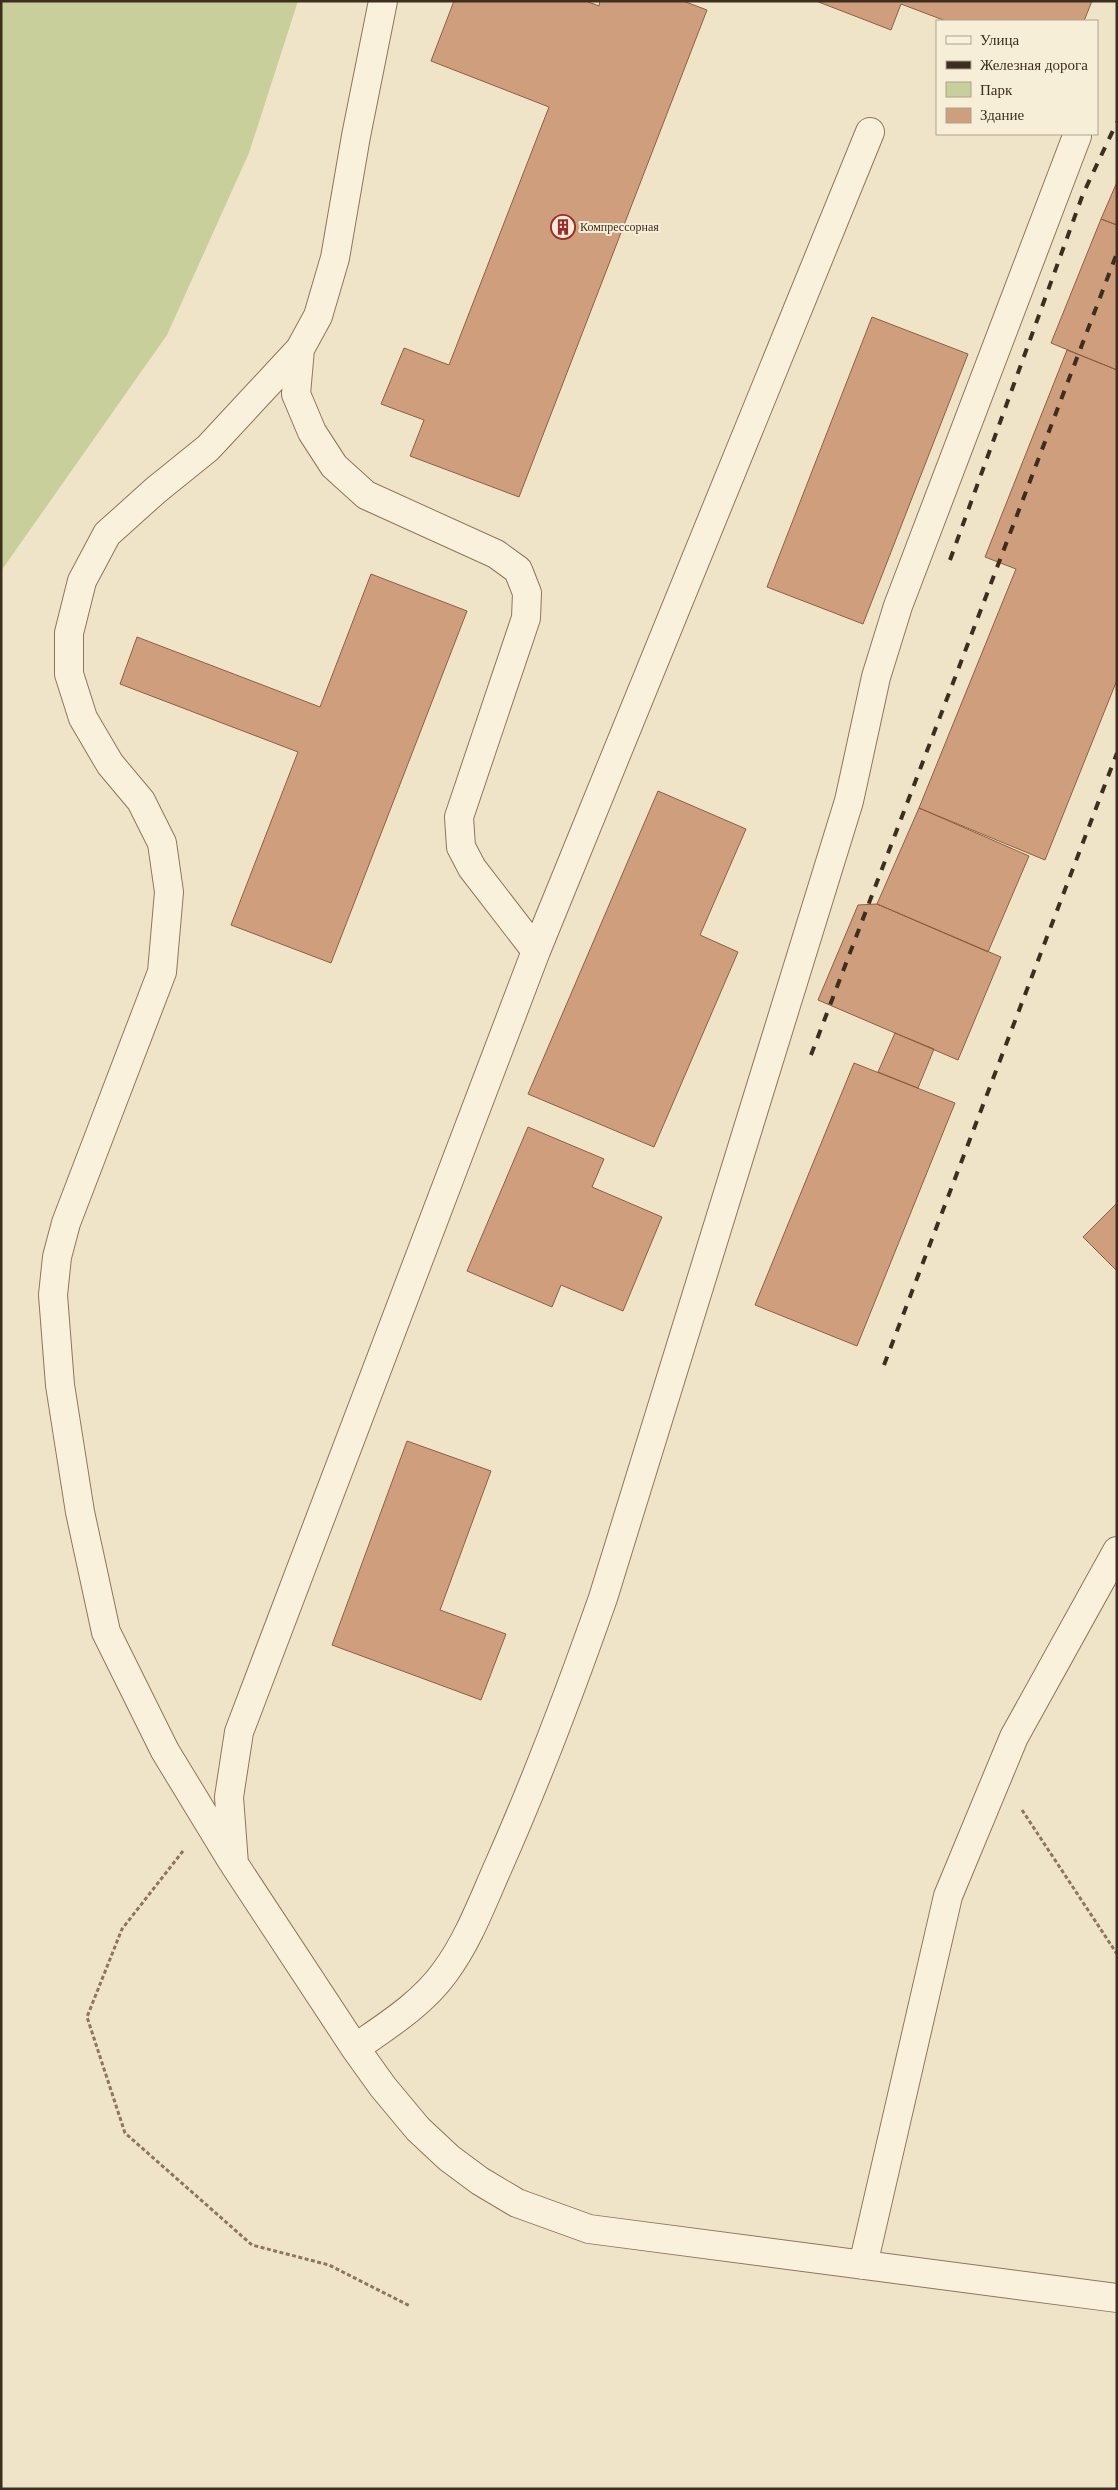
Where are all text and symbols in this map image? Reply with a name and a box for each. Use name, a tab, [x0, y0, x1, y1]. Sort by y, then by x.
legend	[936, 20, 1098, 135]
text: Улица	[980, 32, 1019, 48]
text: Железная дорога	[980, 57, 1088, 73]
text: Парк	[980, 82, 1013, 98]
text: Здание	[980, 107, 1024, 123]
building icon: Компрессорная	[550, 214, 576, 240]
place label: Компрессорная	[580, 220, 659, 234]

